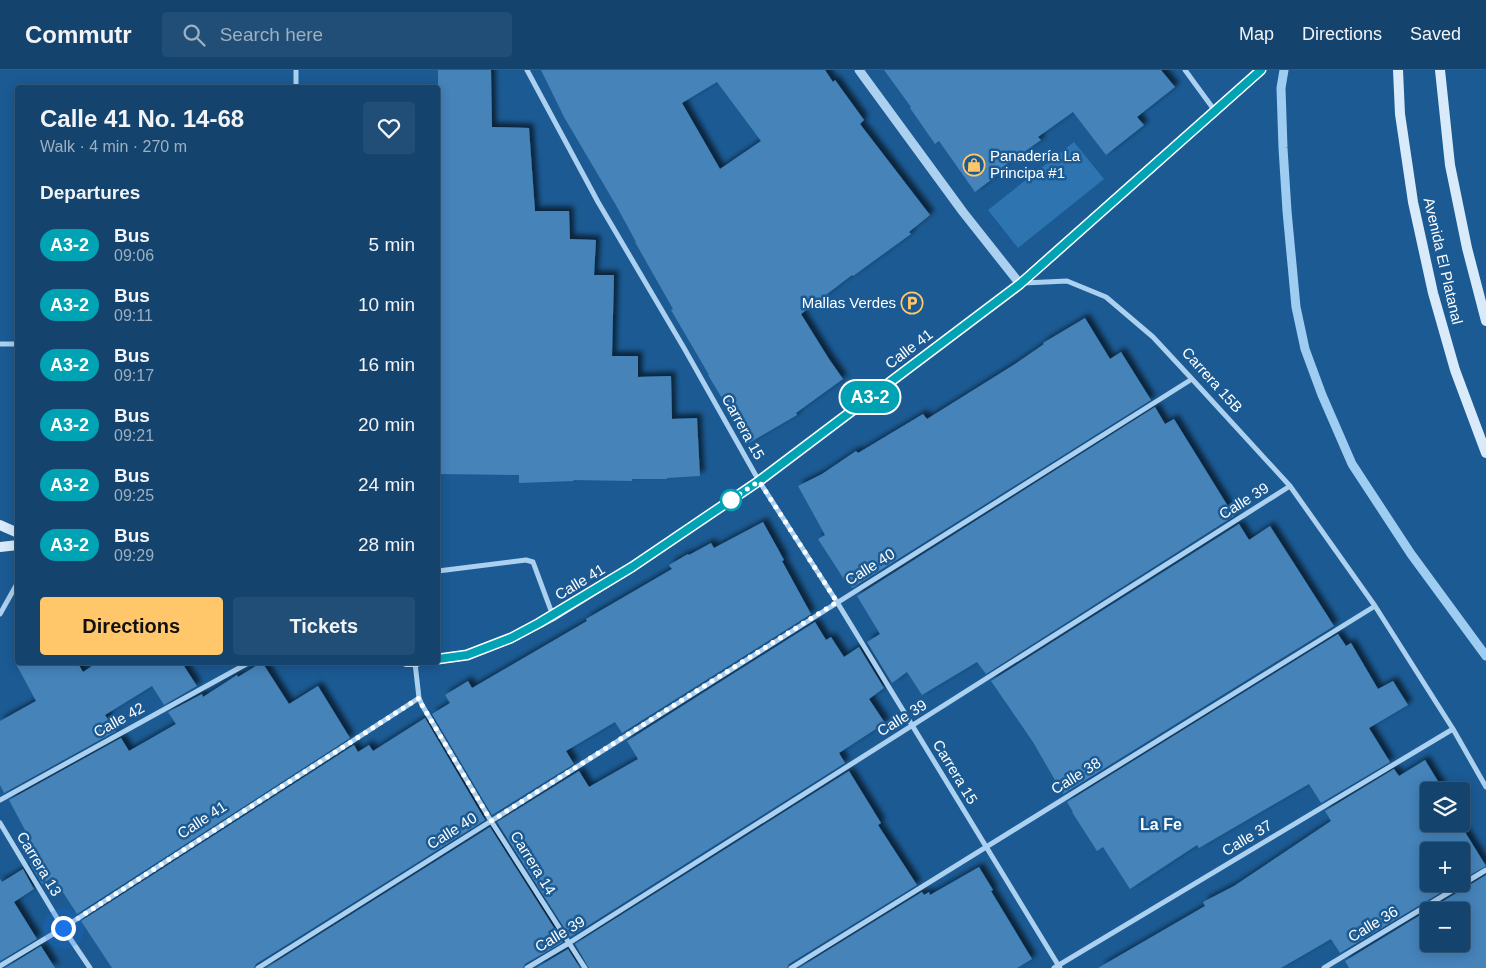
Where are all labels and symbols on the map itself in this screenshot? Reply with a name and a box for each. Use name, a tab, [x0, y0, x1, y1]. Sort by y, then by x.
place label: Panadería La Principa #1	[990, 147, 1081, 181]
shop icon: Panadería La Principa #1	[962, 153, 986, 177]
street label: Avenida El Platanal	[1421, 196, 1466, 326]
parking icon: Mallas Verdes	[900, 291, 924, 315]
place label: Mallas Verdes	[802, 294, 896, 311]
street label: Calle 41	[882, 325, 936, 372]
street label: Carrera 15B	[1179, 344, 1246, 416]
line badge: A3-2	[835, 381, 905, 413]
street label: Carrera 15	[719, 391, 768, 462]
street label: Calle 39	[1216, 479, 1272, 522]
unlabelled marker	[720, 489, 742, 511]
street label: Calle 40	[842, 545, 898, 588]
street label: Calle 41	[552, 560, 608, 603]
street label: Calle 39	[874, 696, 930, 739]
street label: Calle 42	[91, 699, 147, 740]
street label: Carrera 15	[930, 737, 981, 807]
street label: Calle 38	[1048, 754, 1104, 797]
street label: Calle 41	[174, 797, 229, 842]
street label: Calle 40	[424, 809, 480, 852]
district label: La Fe	[1140, 816, 1182, 833]
street label: Calle 37	[1219, 816, 1275, 859]
street label: Carrera 14	[507, 828, 560, 898]
street label: Carrera 13	[14, 829, 65, 899]
street label: Calle 36	[1345, 902, 1401, 945]
street label: Calle 39	[532, 912, 588, 955]
your location	[51, 916, 76, 941]

